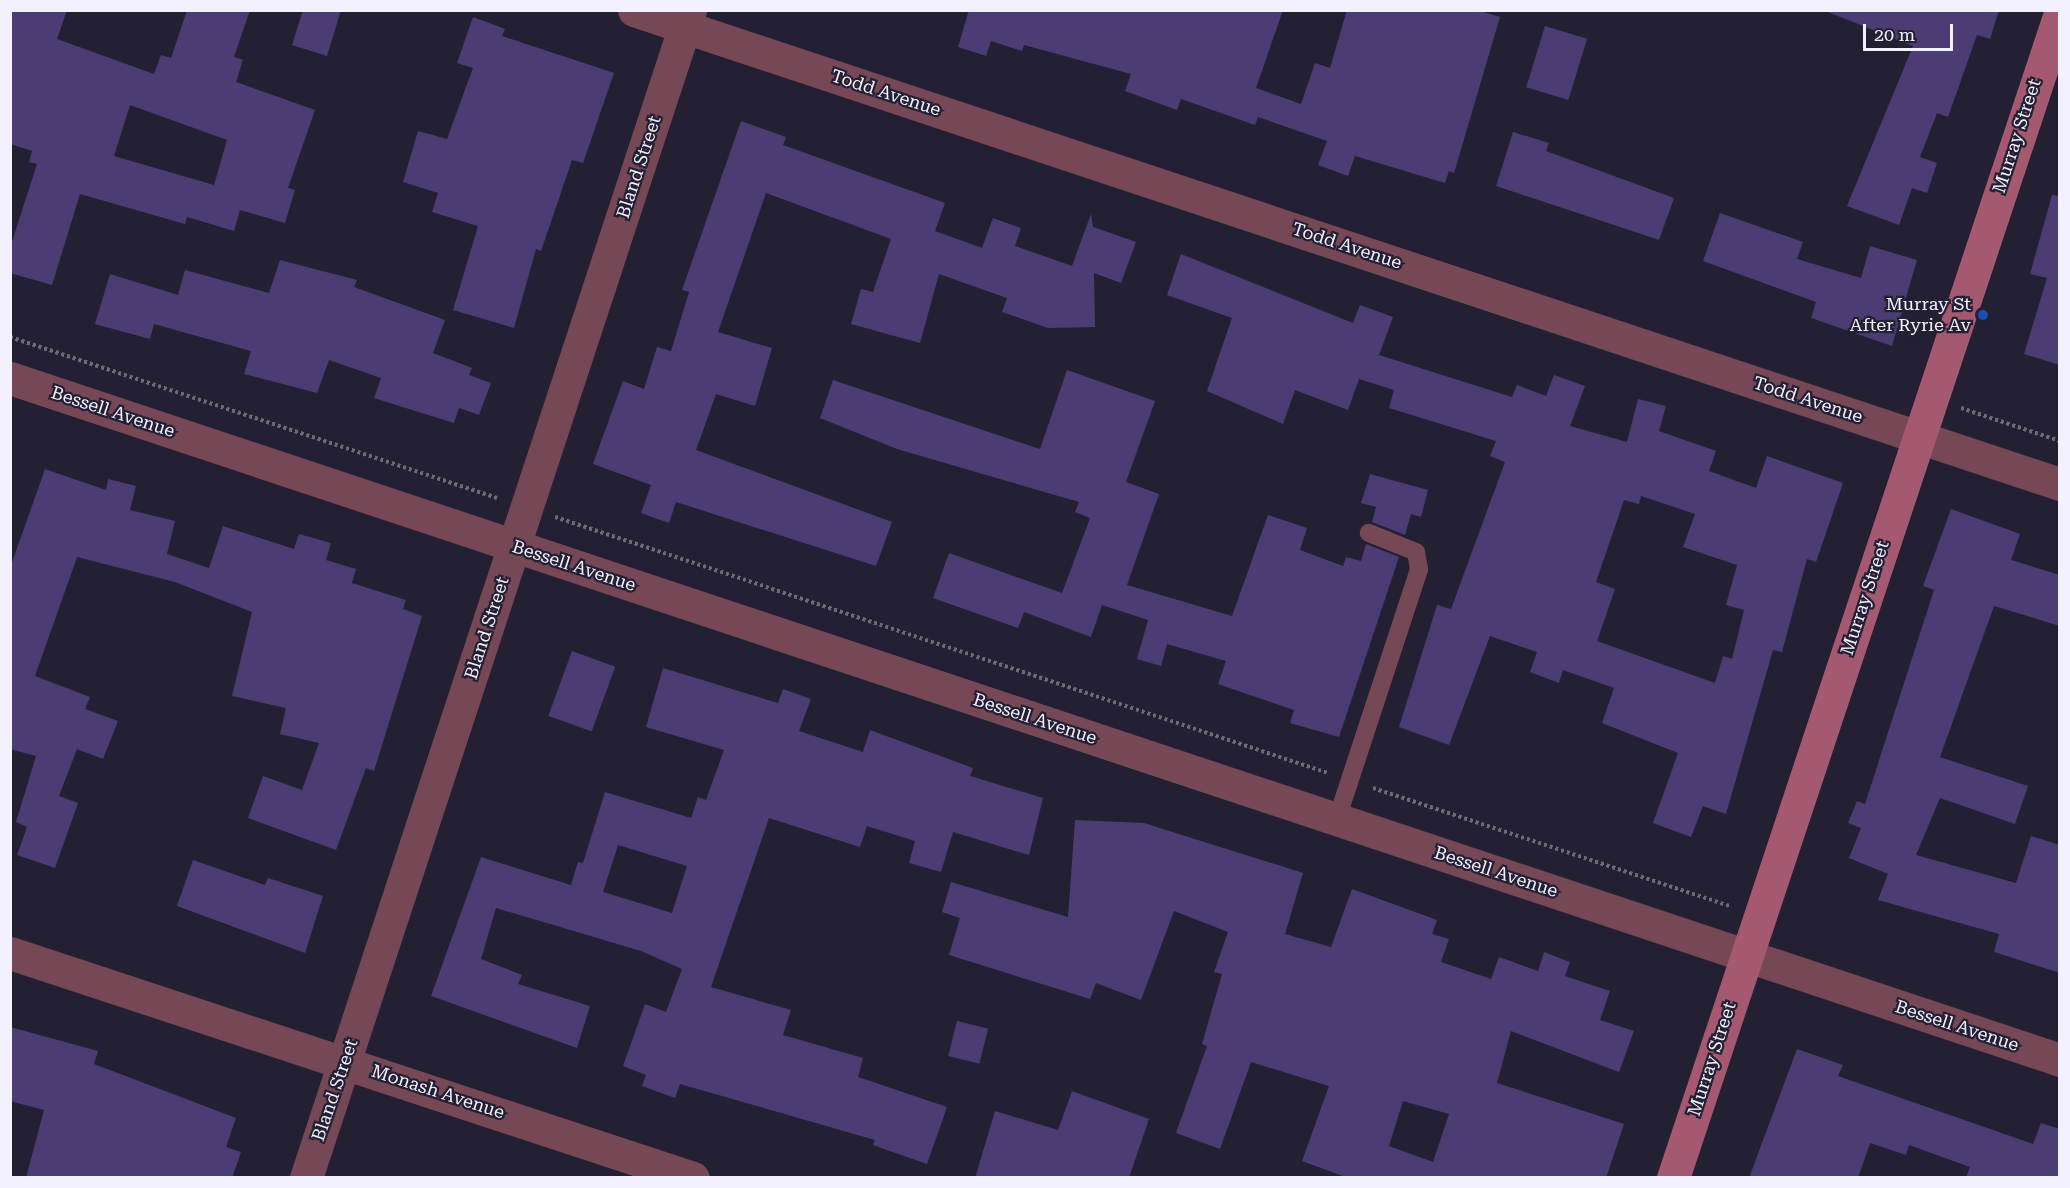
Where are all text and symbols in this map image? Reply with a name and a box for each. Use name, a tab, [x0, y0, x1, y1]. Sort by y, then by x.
scale bar	[1866, 12, 1956, 50]
text: 20 m	[1874, 24, 1915, 45]
street label: Todd Avenue	[828, 65, 944, 121]
street label: Murray Street	[1988, 76, 2046, 196]
street label: Bland Street	[612, 113, 666, 221]
street label: Todd Avenue	[1289, 218, 1405, 274]
place label: Murray St After Ryrie Av	[1850, 294, 1971, 336]
marker: Murray St After Ryrie Av	[1976, 308, 1990, 322]
street label: Todd Avenue	[1750, 372, 1866, 428]
street label: Bessell Avenue	[48, 382, 178, 442]
street label: Bessell Avenue	[509, 536, 639, 596]
street label: Murray Street	[1836, 538, 1894, 658]
street label: Bland Street	[460, 574, 514, 682]
street label: Bessell Avenue	[970, 689, 1100, 749]
street label: Bessell Avenue	[1431, 842, 1561, 902]
street label: Bessell Avenue	[1892, 996, 2022, 1056]
street label: Murray Street	[1683, 999, 1741, 1119]
street label: Bland Street	[307, 1036, 363, 1144]
street label: Monash Avenue	[369, 1060, 507, 1124]

